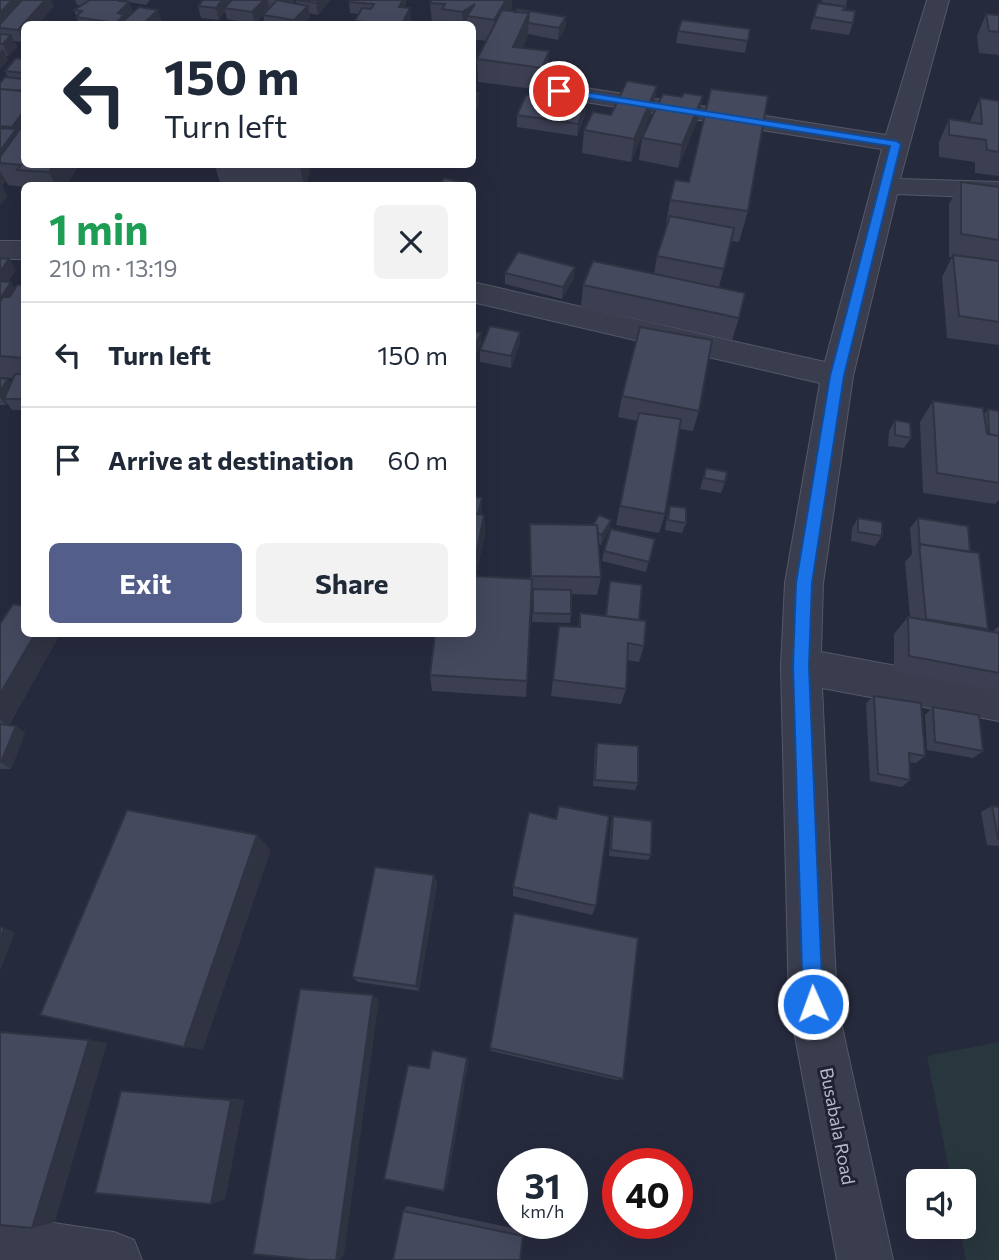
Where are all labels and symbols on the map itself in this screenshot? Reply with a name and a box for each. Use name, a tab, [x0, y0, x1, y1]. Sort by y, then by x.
pin	[529, 61, 589, 121]
position arrow	[776, 967, 850, 1041]
street label: Busabala Road	[816, 1066, 860, 1186]
speed limit sign: 40	[602, 1148, 693, 1239]

